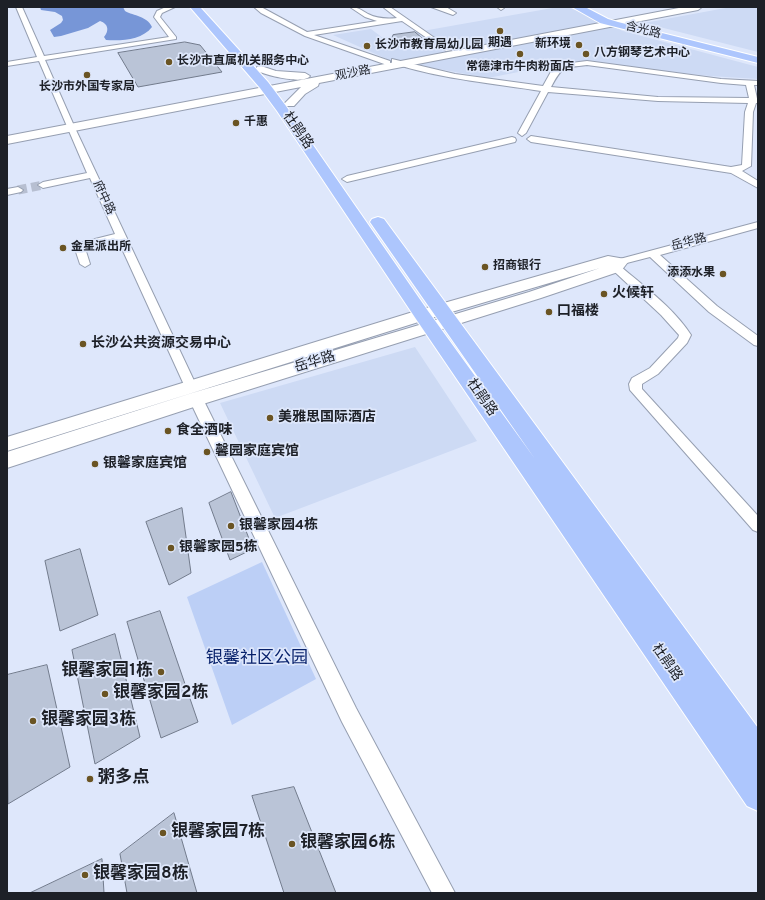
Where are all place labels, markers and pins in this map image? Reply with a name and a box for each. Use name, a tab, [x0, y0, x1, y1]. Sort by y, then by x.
marker: 期遇	[495, 26, 505, 36]
place label: 期遇	[488, 37, 512, 51]
place label: 新环境	[535, 38, 571, 52]
place label: 长沙市教育局幼儿园	[375, 39, 483, 53]
marker: 新环境	[574, 40, 584, 50]
marker: 长沙市教育局幼儿园	[362, 41, 372, 51]
place label: 八方钢琴艺术中心	[594, 47, 690, 61]
marker: 常德津市牛肉粉面店	[515, 49, 525, 59]
marker: 八方钢琴艺术中心	[581, 49, 591, 59]
place label: 长沙市直属机关服务中心	[177, 55, 309, 69]
marker: 长沙市直属机关服务中心	[164, 57, 174, 67]
place label: 常德津市牛肉粉面店	[466, 61, 574, 75]
marker: 长沙市外国专家局	[82, 70, 92, 80]
place label: 长沙市外国专家局	[39, 81, 135, 95]
place label: 千惠	[244, 116, 268, 130]
marker: 千惠	[231, 118, 241, 128]
place label: 金星派出所	[71, 241, 131, 255]
marker: 金星派出所	[58, 243, 68, 253]
place label: 招商银行	[493, 260, 541, 274]
marker: 招商银行	[480, 262, 490, 272]
place label: 添添水果	[667, 267, 715, 281]
marker: 添添水果	[718, 269, 728, 279]
place label: 火候轩	[612, 286, 654, 302]
marker: 火候轩	[599, 289, 609, 299]
place label: 口福楼	[557, 304, 599, 320]
marker: 口福楼	[544, 307, 554, 317]
place label: 长沙公共资源交易中心	[91, 336, 231, 352]
marker: 长沙公共资源交易中心	[78, 339, 88, 349]
place label: 美雅思国际酒店	[278, 410, 376, 426]
marker: 美雅思国际酒店	[265, 413, 275, 423]
place label: 食全酒味	[176, 423, 232, 439]
marker: 食全酒味	[163, 426, 173, 436]
place label: 馨园家庭宾馆	[215, 444, 299, 460]
marker: 馨园家庭宾馆	[202, 447, 212, 457]
place label: 银馨家庭宾馆	[103, 456, 187, 472]
marker: 银馨家庭宾馆	[90, 459, 100, 469]
place label: 银馨家园4栋	[239, 518, 318, 534]
marker: 银馨家园4栋	[226, 521, 236, 531]
place label: 银馨家园5栋	[179, 540, 258, 556]
marker: 银馨家园5栋	[166, 543, 176, 553]
place label: 银馨家园1栋	[61, 662, 153, 682]
marker: 银馨家园1栋	[156, 667, 166, 677]
place label: 银馨家园2栋	[113, 684, 208, 704]
marker: 银馨家园2栋	[100, 689, 110, 699]
place label: 银馨家园3栋	[41, 711, 136, 731]
marker: 银馨家园3栋	[28, 716, 38, 726]
place label: 粥多点	[98, 769, 149, 789]
marker: 粥多点	[85, 774, 95, 784]
place label: 银馨家园7栋	[171, 823, 265, 843]
marker: 银馨家园7栋	[158, 828, 168, 838]
place label: 银馨家园6栋	[300, 834, 395, 854]
marker: 银馨家园6栋	[287, 839, 297, 849]
place label: 银馨家园8栋	[93, 865, 189, 885]
marker: 银馨家园8栋	[80, 870, 90, 880]

